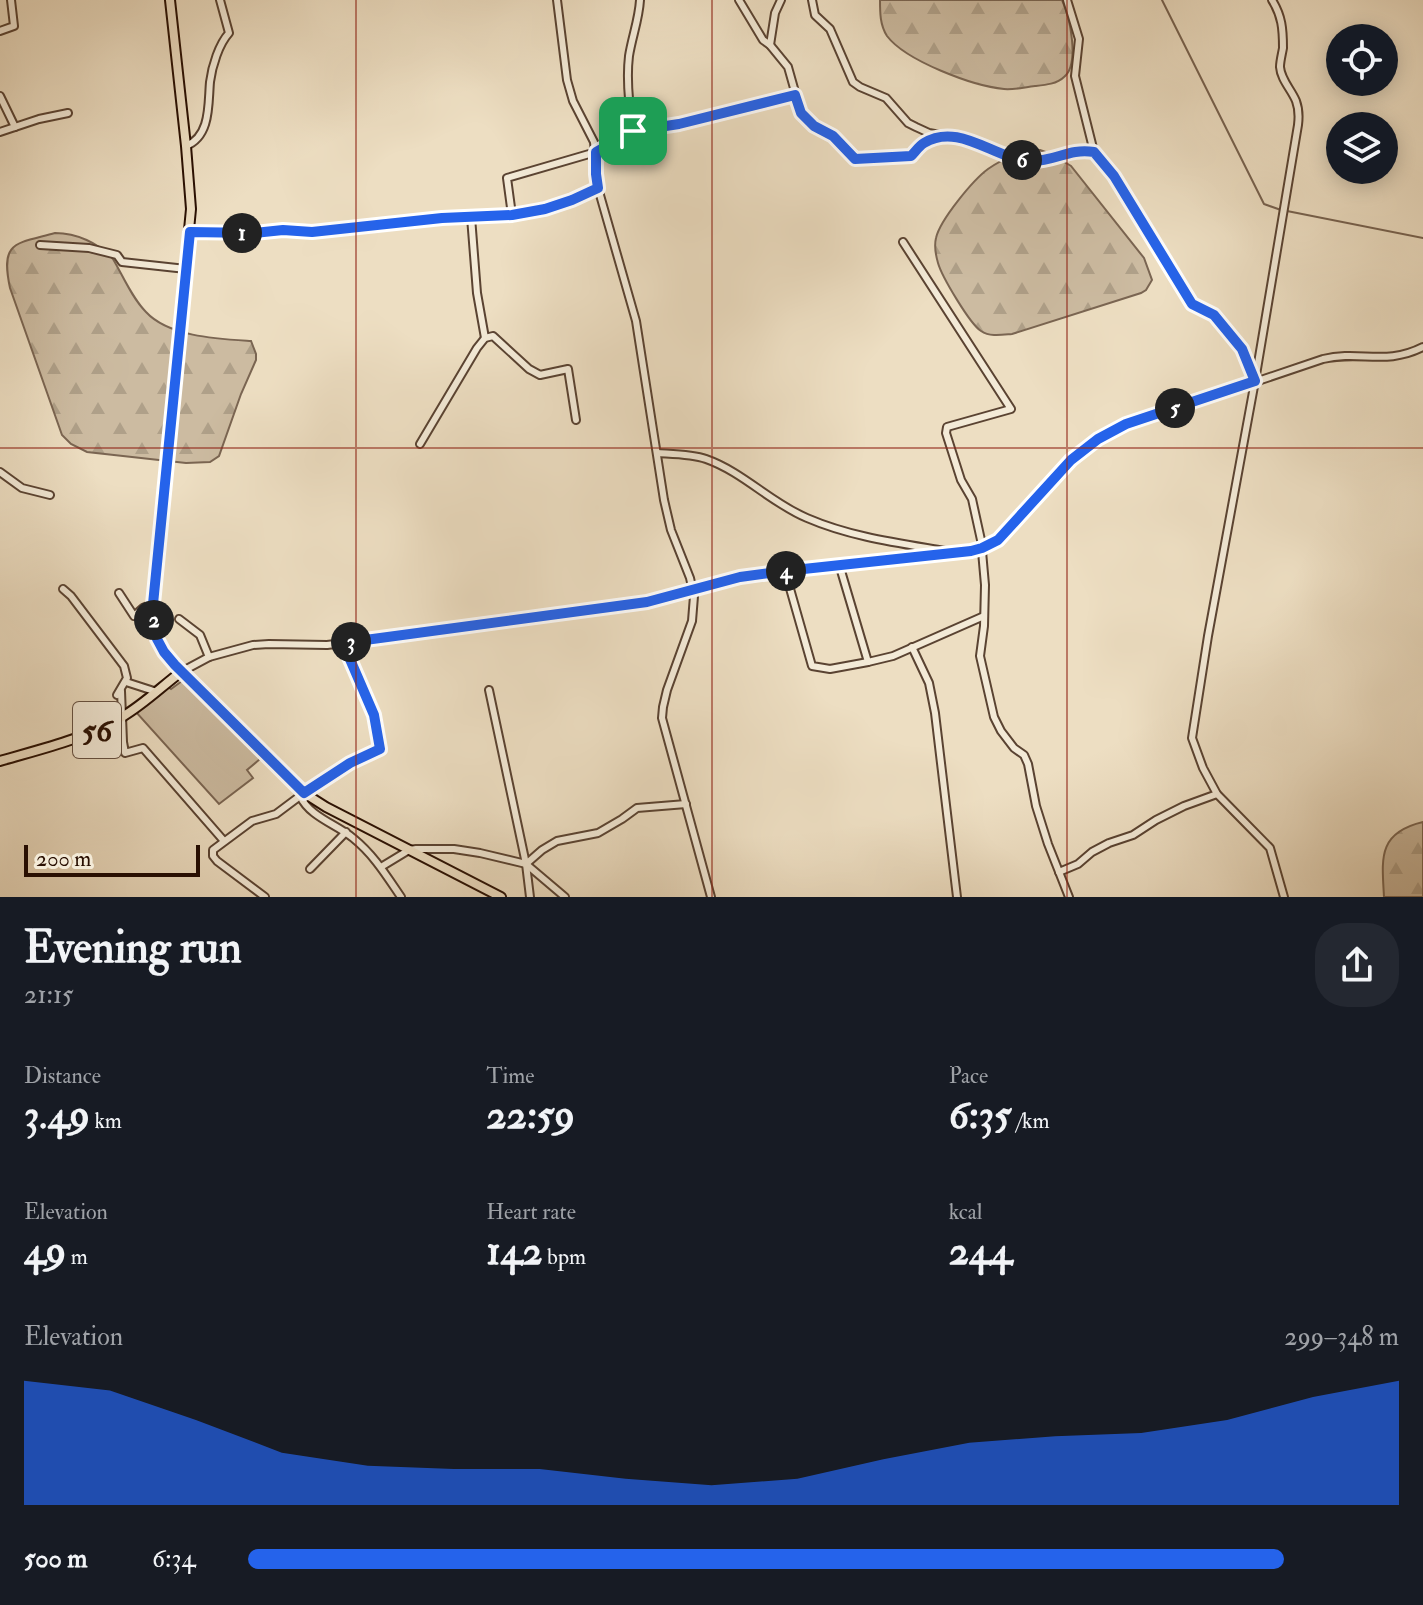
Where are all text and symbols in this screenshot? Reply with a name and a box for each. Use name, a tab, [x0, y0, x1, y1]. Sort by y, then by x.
map controls	[1326, 24, 1398, 184]
button: locate	[1326, 24, 1398, 96]
pin	[599, 97, 667, 165]
icon: arrive	[611, 109, 655, 153]
button: layers	[1326, 112, 1398, 184]
pin: 6	[1002, 140, 1042, 180]
text: 6	[1016, 146, 1028, 174]
pin: 1	[222, 213, 262, 253]
text: 1	[238, 219, 246, 247]
pin: 5	[1155, 388, 1195, 428]
text: 5	[1170, 394, 1180, 422]
pin: 4	[766, 551, 806, 591]
text: 4	[780, 557, 792, 585]
pin: 2	[134, 600, 174, 640]
text: 2	[148, 606, 160, 634]
pin: 3	[331, 622, 371, 662]
text: 3	[347, 628, 355, 656]
road number: 56	[73, 702, 121, 758]
scale bar	[24, 841, 200, 877]
text: 200 m	[36, 845, 91, 873]
text: Evening run	[24, 921, 242, 976]
button: share	[1315, 923, 1399, 1007]
text: 21:15	[24, 979, 74, 1011]
text: Distance	[24, 1062, 101, 1090]
text: Time	[486, 1062, 534, 1090]
text: Pace	[949, 1062, 988, 1090]
text: 3.49	[24, 1090, 90, 1141]
text: 22:59	[486, 1090, 575, 1141]
text: 6:35	[949, 1090, 1012, 1141]
text: km	[90, 1107, 122, 1135]
text: /km	[1012, 1107, 1050, 1135]
text: Elevation	[24, 1198, 108, 1226]
text: Heart rate	[486, 1198, 576, 1226]
text: kcal	[949, 1198, 982, 1226]
text: 49	[24, 1226, 66, 1277]
text: 142	[486, 1226, 542, 1277]
text: 244	[949, 1226, 1012, 1277]
text: m	[66, 1243, 88, 1271]
text: bpm	[542, 1243, 586, 1271]
text: Elevation	[24, 1321, 123, 1353]
text: 299–348 m	[1284, 1321, 1399, 1353]
text: 500 m	[24, 1543, 88, 1575]
text: 6:34	[152, 1543, 195, 1575]

